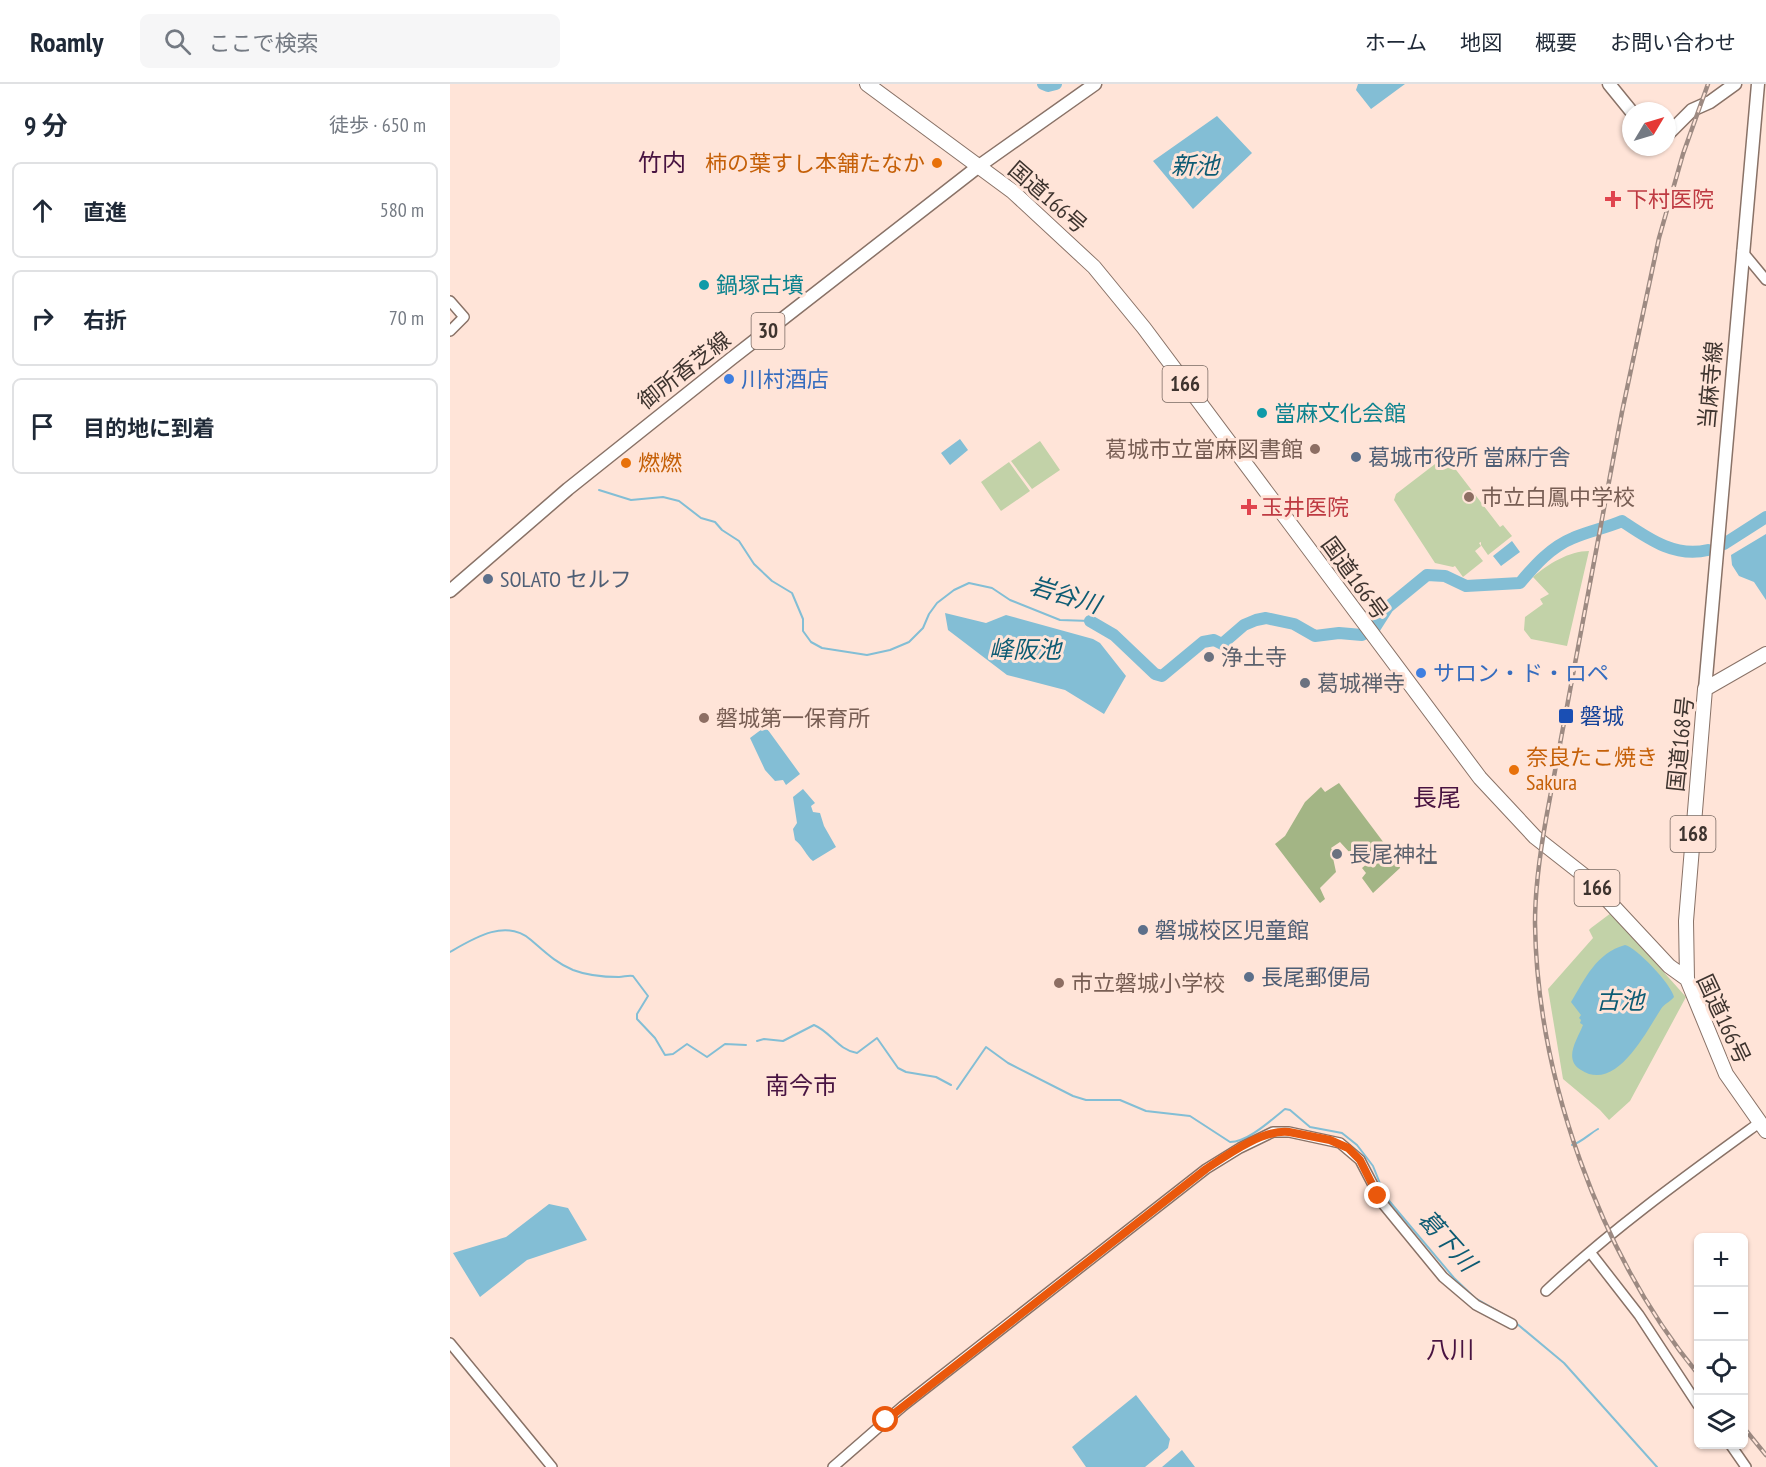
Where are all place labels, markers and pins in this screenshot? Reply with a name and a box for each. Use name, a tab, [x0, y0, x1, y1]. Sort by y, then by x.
place label: 柿の葉すし本舗たなか	[705, 149, 925, 177]
marker: 柿の葉すし本舗たなか	[930, 156, 944, 170]
place label: 下村医院	[1626, 185, 1714, 213]
marker: 下村医院	[1604, 190, 1622, 208]
place label: 鍋塚古墳	[716, 271, 804, 299]
marker: 鍋塚古墳	[697, 278, 711, 292]
place label: 川村酒店	[741, 365, 829, 393]
marker: 川村酒店	[722, 372, 736, 386]
place label: 當麻文化会館	[1274, 399, 1406, 427]
marker: 當麻文化会館	[1255, 406, 1269, 420]
place label: 葛城市立當麻図書館	[1105, 435, 1303, 463]
marker: 葛城市立當麻図書館	[1308, 442, 1322, 456]
place label: 葛城市役所 當麻庁舎	[1368, 443, 1571, 471]
place label: 燃燃	[638, 449, 682, 477]
marker: 葛城市役所 當麻庁舎	[1349, 450, 1363, 464]
marker: 燃燃	[619, 456, 633, 470]
place label: 市立白鳳中学校	[1481, 483, 1635, 511]
marker: 市立白鳳中学校	[1462, 490, 1476, 504]
place label: 玉井医院	[1261, 493, 1349, 521]
marker: 玉井医院	[1242, 500, 1256, 514]
place label: SOLATO セルフ	[500, 565, 632, 593]
marker: SOLATO セルフ	[481, 572, 495, 586]
place label: 浄土寺	[1221, 643, 1287, 671]
marker: 浄土寺	[1202, 650, 1216, 664]
place label: サロン・ド・ロペ	[1433, 659, 1609, 687]
marker: サロン・ド・ロペ	[1414, 666, 1428, 680]
place label: 葛城禅寺	[1317, 669, 1405, 697]
marker: 葛城禅寺	[1298, 676, 1312, 690]
place label: 磐城	[1580, 702, 1624, 730]
place label: 磐城第一保育所	[716, 704, 870, 732]
marker: 磐城	[1557, 707, 1575, 725]
marker: 磐城第一保育所	[697, 711, 711, 725]
place label: 奈良たこ焼き Sakura	[1526, 743, 1658, 796]
marker: 奈良たこ焼き Sakura	[1507, 763, 1521, 777]
place label: 長尾神社	[1349, 840, 1437, 868]
marker: 長尾神社	[1330, 847, 1344, 861]
place label: 磐城校区児童館	[1155, 916, 1309, 944]
marker: 磐城校区児童館	[1136, 923, 1150, 937]
place label: 長尾郵便局	[1261, 963, 1371, 991]
place label: 市立磐城小学校	[1071, 969, 1225, 997]
marker: 長尾郵便局	[1242, 970, 1256, 984]
marker: 市立磐城小学校	[1052, 976, 1066, 990]

